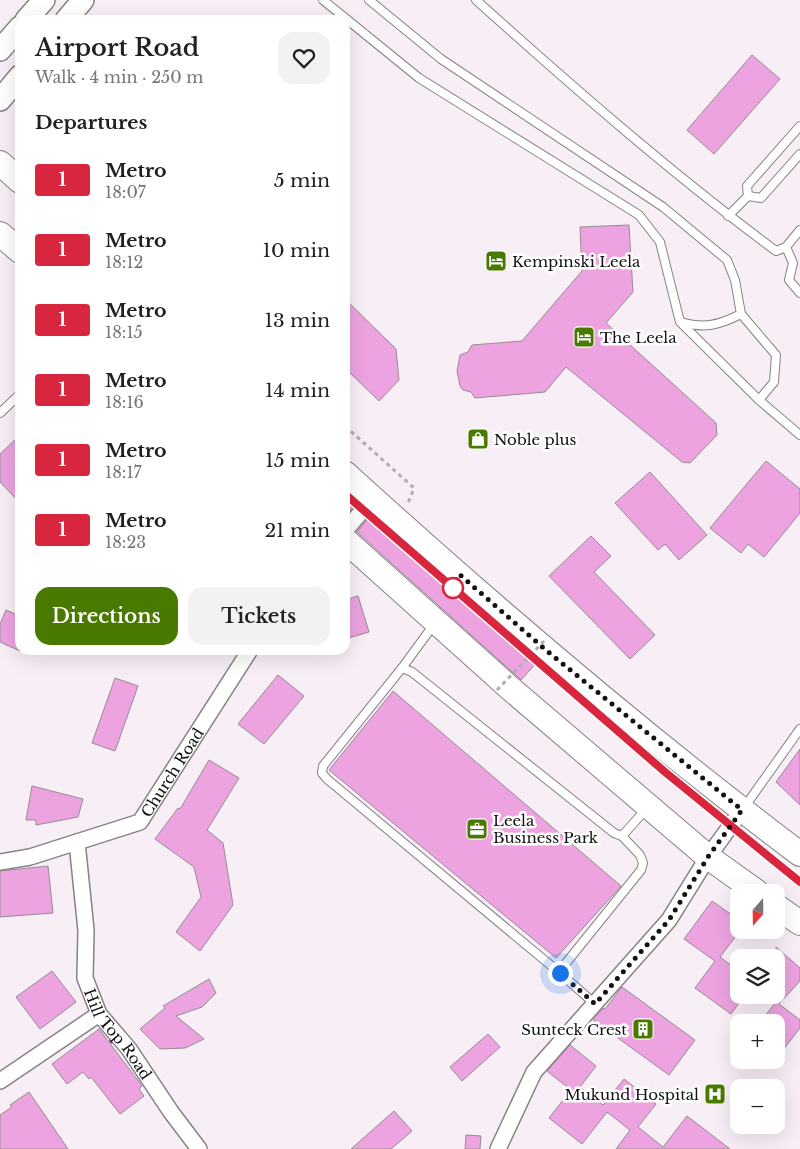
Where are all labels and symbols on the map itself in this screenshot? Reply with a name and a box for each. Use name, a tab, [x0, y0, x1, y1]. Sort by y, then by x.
hotel icon: Kempinski Leela	[484, 249, 508, 273]
place label: Kempinski Leela	[512, 252, 641, 271]
hotel icon: The Leela	[572, 325, 596, 349]
place label: The Leela	[600, 328, 677, 347]
shop icon: Noble plus	[466, 427, 490, 451]
place label: Noble plus	[494, 430, 577, 449]
unlabelled marker	[442, 577, 464, 599]
street label: Church Road	[136, 724, 207, 820]
place label: Leela Business Park	[493, 811, 599, 847]
office icon: Leela Business Park	[465, 817, 489, 841]
north arrow	[730, 884, 785, 939]
your location	[548, 961, 573, 986]
street label: Hill Top Road	[80, 986, 156, 1083]
building icon: Sunteck Crest	[631, 1017, 655, 1041]
place label: Sunteck Crest	[521, 1020, 627, 1039]
hospital icon: Mukund Hospital	[703, 1082, 727, 1106]
place label: Mukund Hospital	[565, 1085, 699, 1104]

